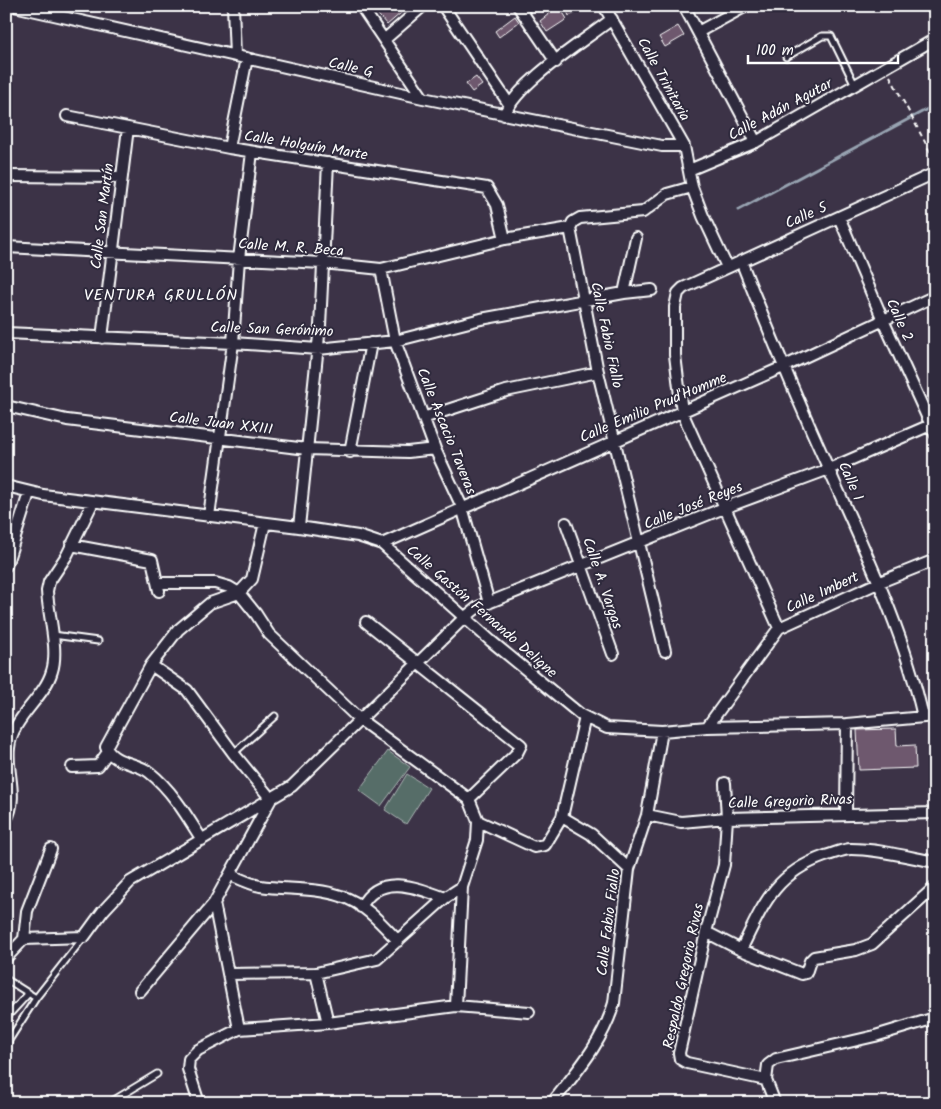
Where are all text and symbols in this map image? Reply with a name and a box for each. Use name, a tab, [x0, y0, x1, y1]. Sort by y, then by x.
scale bar	[748, 32, 898, 64]
street label: Calle Trinitaria	[630, 33, 696, 126]
text: 100 m	[756, 39, 794, 63]
street label: Calle G	[326, 51, 376, 85]
street label: Calle Adán Agutar	[724, 72, 838, 147]
street label: Calle Holguín Marte	[242, 124, 370, 168]
street label: Calle San Martín	[85, 162, 121, 270]
street label: Calle 5	[781, 196, 832, 236]
street label: Calle M. R. Beca	[237, 232, 345, 264]
street label: Calle Fabio Fiallo	[583, 280, 629, 391]
district label: VENTURA GRULLÓN	[84, 283, 238, 308]
street label: Calle 2	[879, 295, 919, 346]
street label: Calle San Gerónimo	[210, 316, 334, 344]
street label: Calle Ascacio Taveras	[410, 364, 483, 499]
street label: Calle Emilio Prud'Homme	[576, 366, 731, 450]
street label: Calle Juan XXIII	[168, 406, 274, 442]
street label: Calle 1	[831, 458, 869, 505]
street label: Calle José Reyes	[640, 475, 747, 537]
street label: Calle A. Vargas	[575, 534, 629, 633]
street label: Calle Gastón Fernando Deligne	[400, 539, 563, 685]
street label: Calle Imbert	[782, 565, 863, 620]
street label: Calle Gregorio Rivas	[727, 788, 853, 816]
street label: Calle Fabio Fiallo	[591, 867, 628, 977]
street label: Respaldo Gregorio Rivas	[657, 901, 711, 1051]

